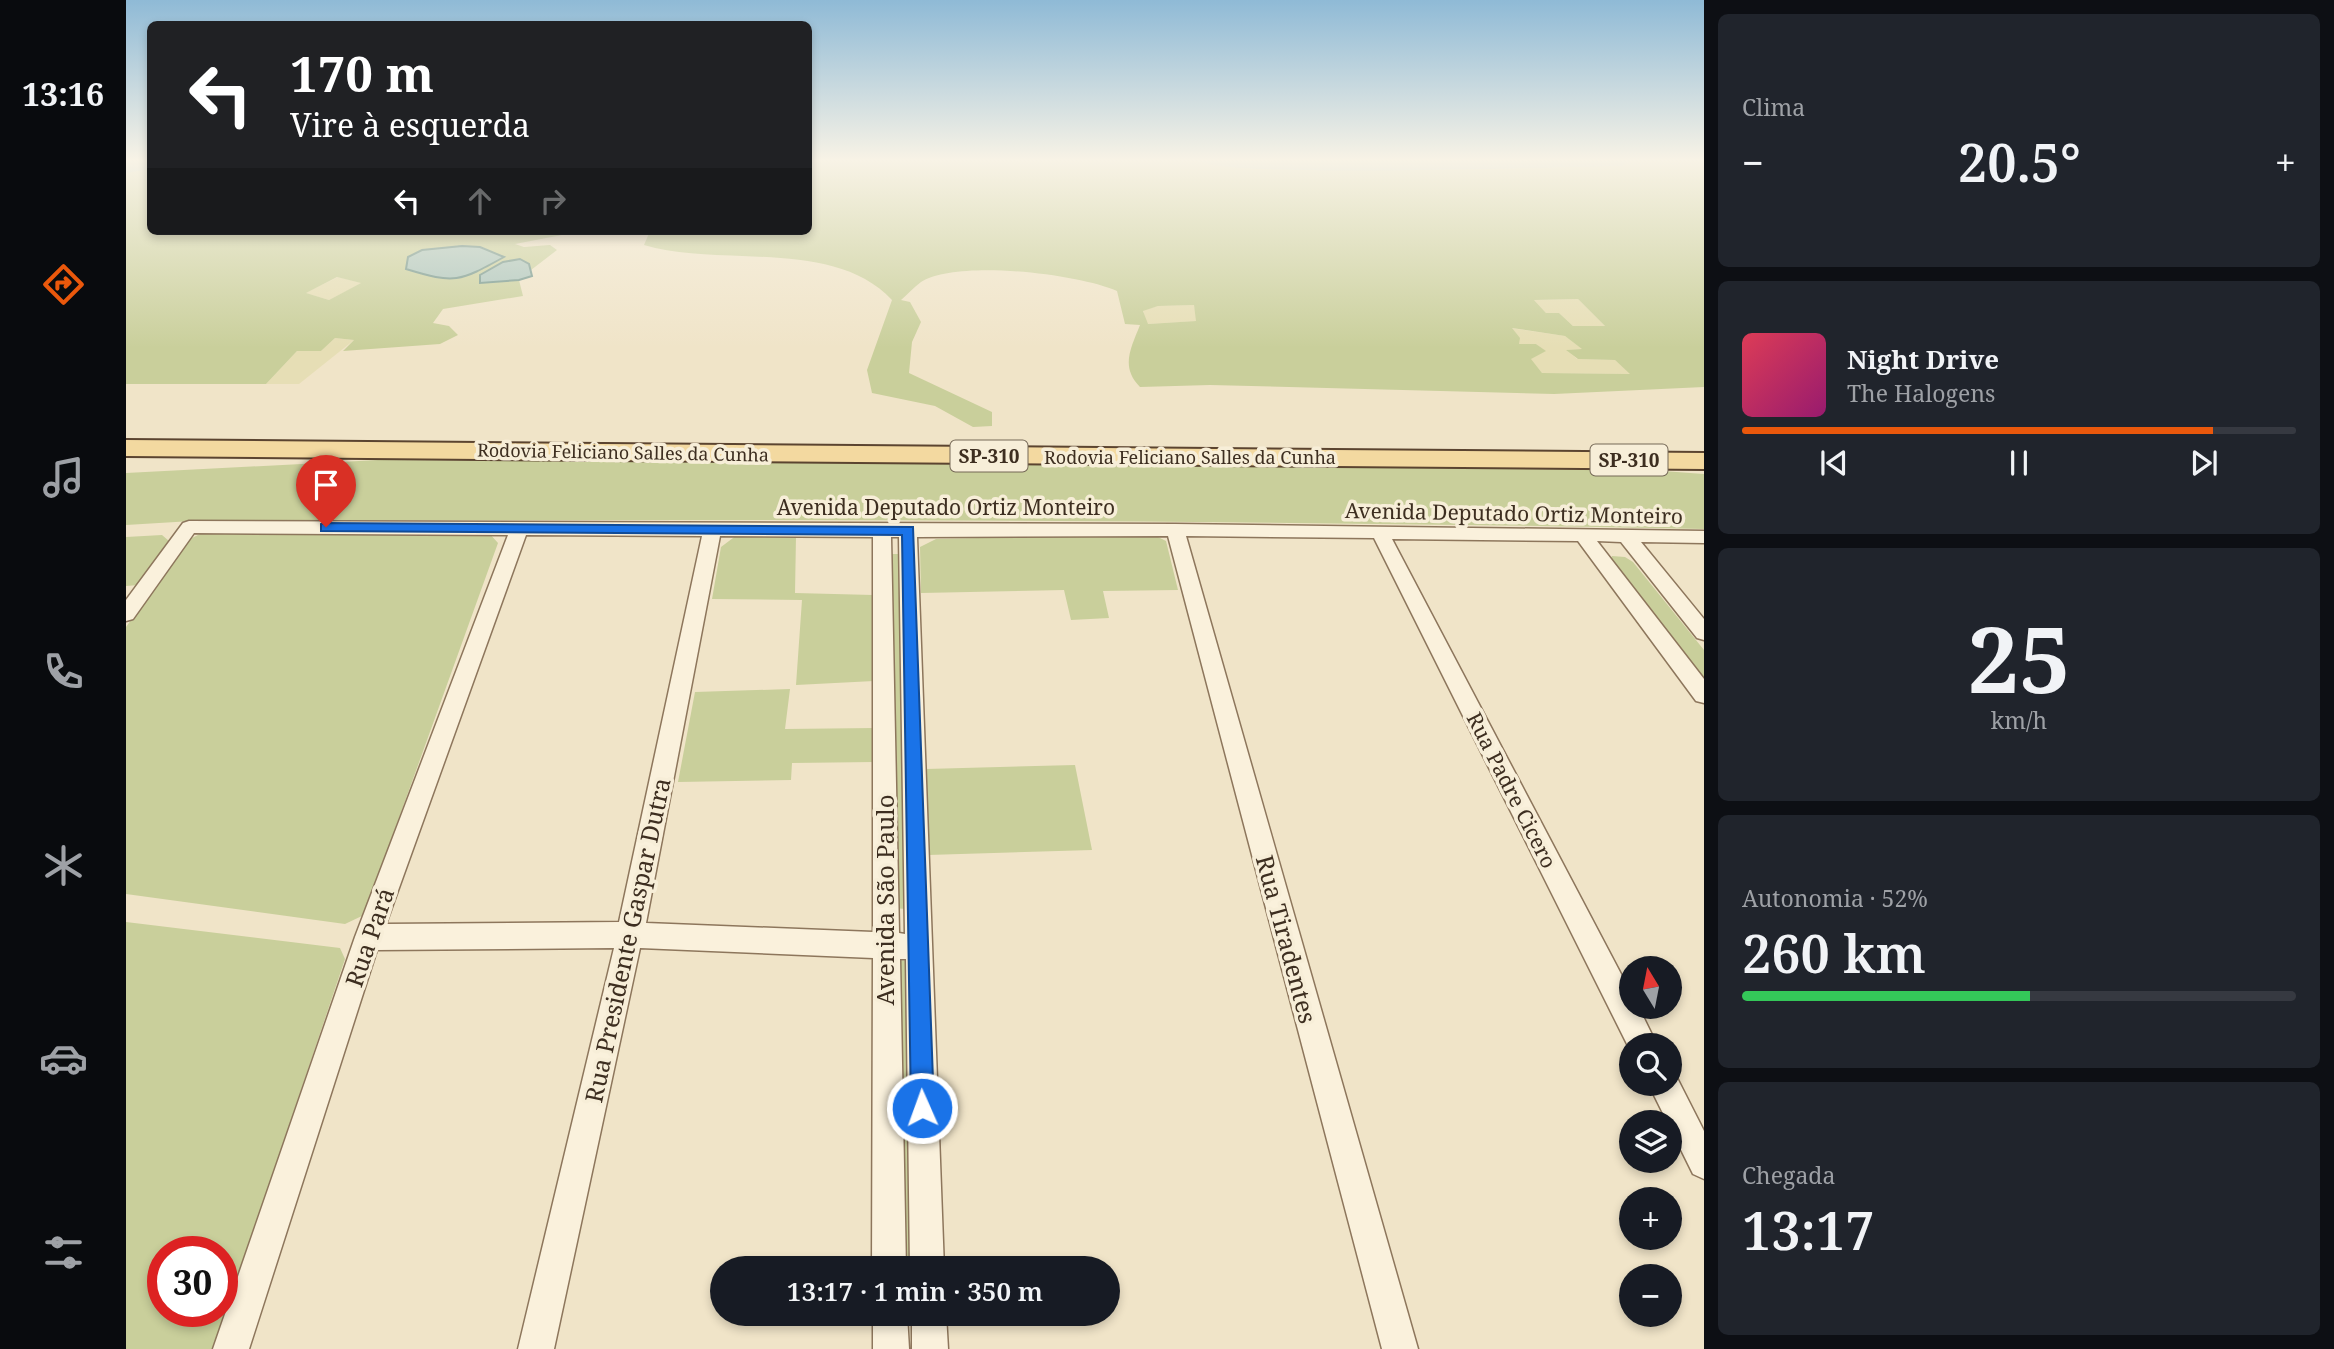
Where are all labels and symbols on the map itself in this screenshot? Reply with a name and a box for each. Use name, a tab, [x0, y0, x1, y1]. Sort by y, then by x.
street label: Rodovia Feliciano Salles da Cunha	[477, 437, 769, 467]
road number: SP-310	[950, 440, 1028, 471]
road number: SP-310	[1590, 444, 1668, 475]
street label: Rodovia Feliciano Salles da Cunha	[1044, 445, 1336, 469]
pin	[296, 455, 356, 527]
street label: Avenida Deputado Ortiz Monteiro	[777, 493, 1115, 521]
street label: Avenida Deputado Ortiz Monteiro	[1345, 496, 1683, 530]
street label: Rua Padre Cicero	[1461, 707, 1563, 873]
street label: Rua Presidente Gaspar Dutra	[576, 775, 678, 1105]
street label: Avenida São Paulo	[868, 794, 901, 1006]
street label: Rua Tiradentes	[1249, 851, 1325, 1027]
street label: Rua Pará	[337, 883, 401, 991]
north arrow	[1619, 956, 1682, 1018]
position arrow	[885, 1071, 959, 1145]
speed limit sign: 30	[147, 1236, 238, 1327]

